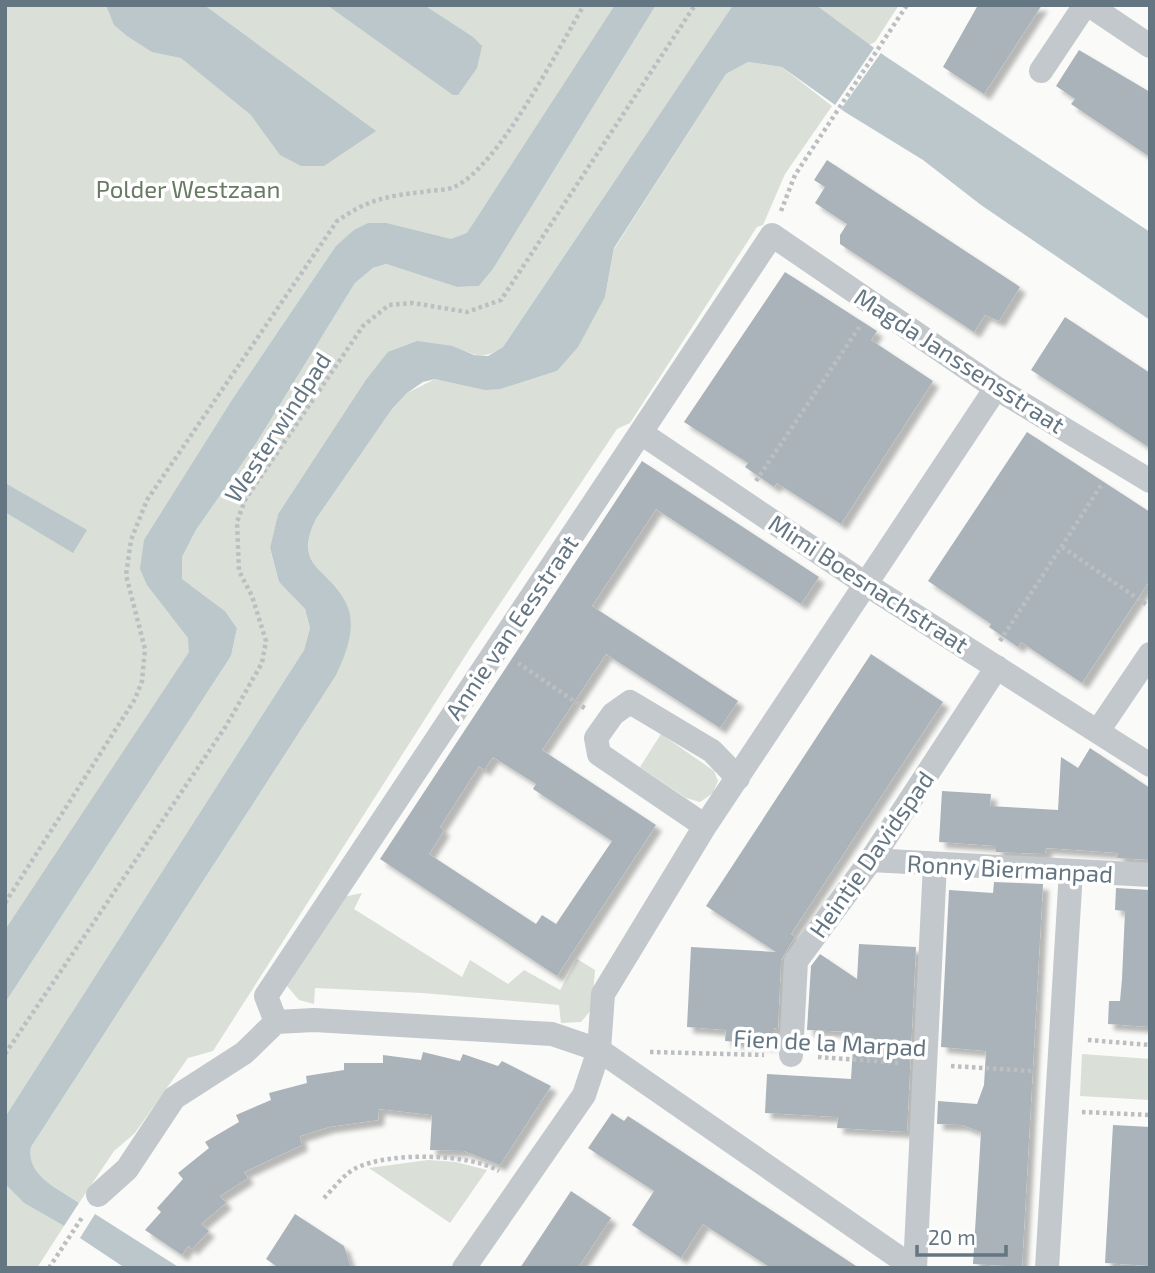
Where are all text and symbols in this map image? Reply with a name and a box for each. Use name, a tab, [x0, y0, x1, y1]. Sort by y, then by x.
park label: Polder Westzaan	[96, 174, 280, 203]
street label: Magda Janssensstraat	[850, 281, 1070, 439]
street label: Westerwindpad	[218, 346, 336, 508]
street label: Mimi Boesnachstraat	[764, 508, 974, 658]
street label: Annie van Eesstraat	[438, 529, 584, 725]
street label: Heintje Davidspad	[803, 765, 939, 943]
street label: Ronny Biermanpad	[906, 848, 1114, 888]
street label: Fien de la Marpad	[733, 1022, 927, 1062]
scale bar	[917, 1214, 1006, 1258]
text: 20 m	[928, 1224, 976, 1249]

